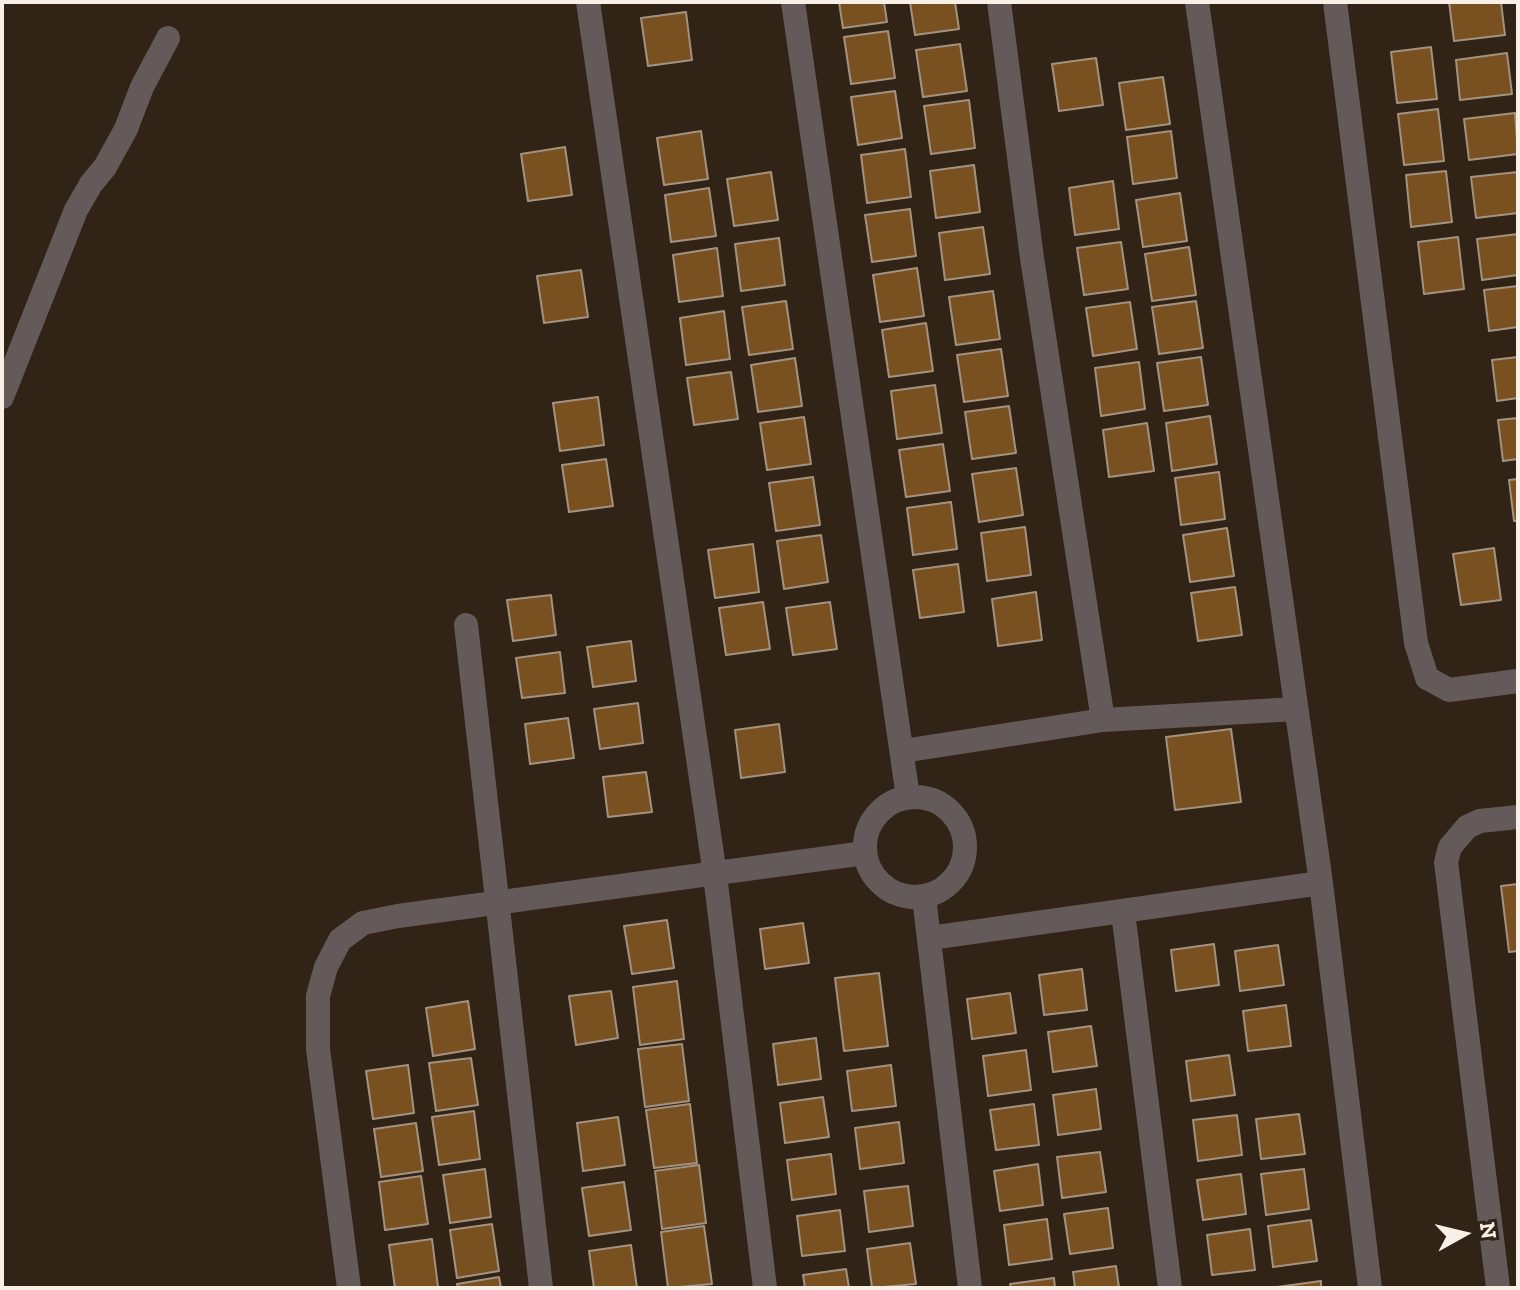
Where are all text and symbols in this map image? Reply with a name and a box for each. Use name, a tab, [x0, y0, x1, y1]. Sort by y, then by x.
north arrow	[1424, 1194, 1504, 1274]
text: N	[1474, 1220, 1503, 1241]

